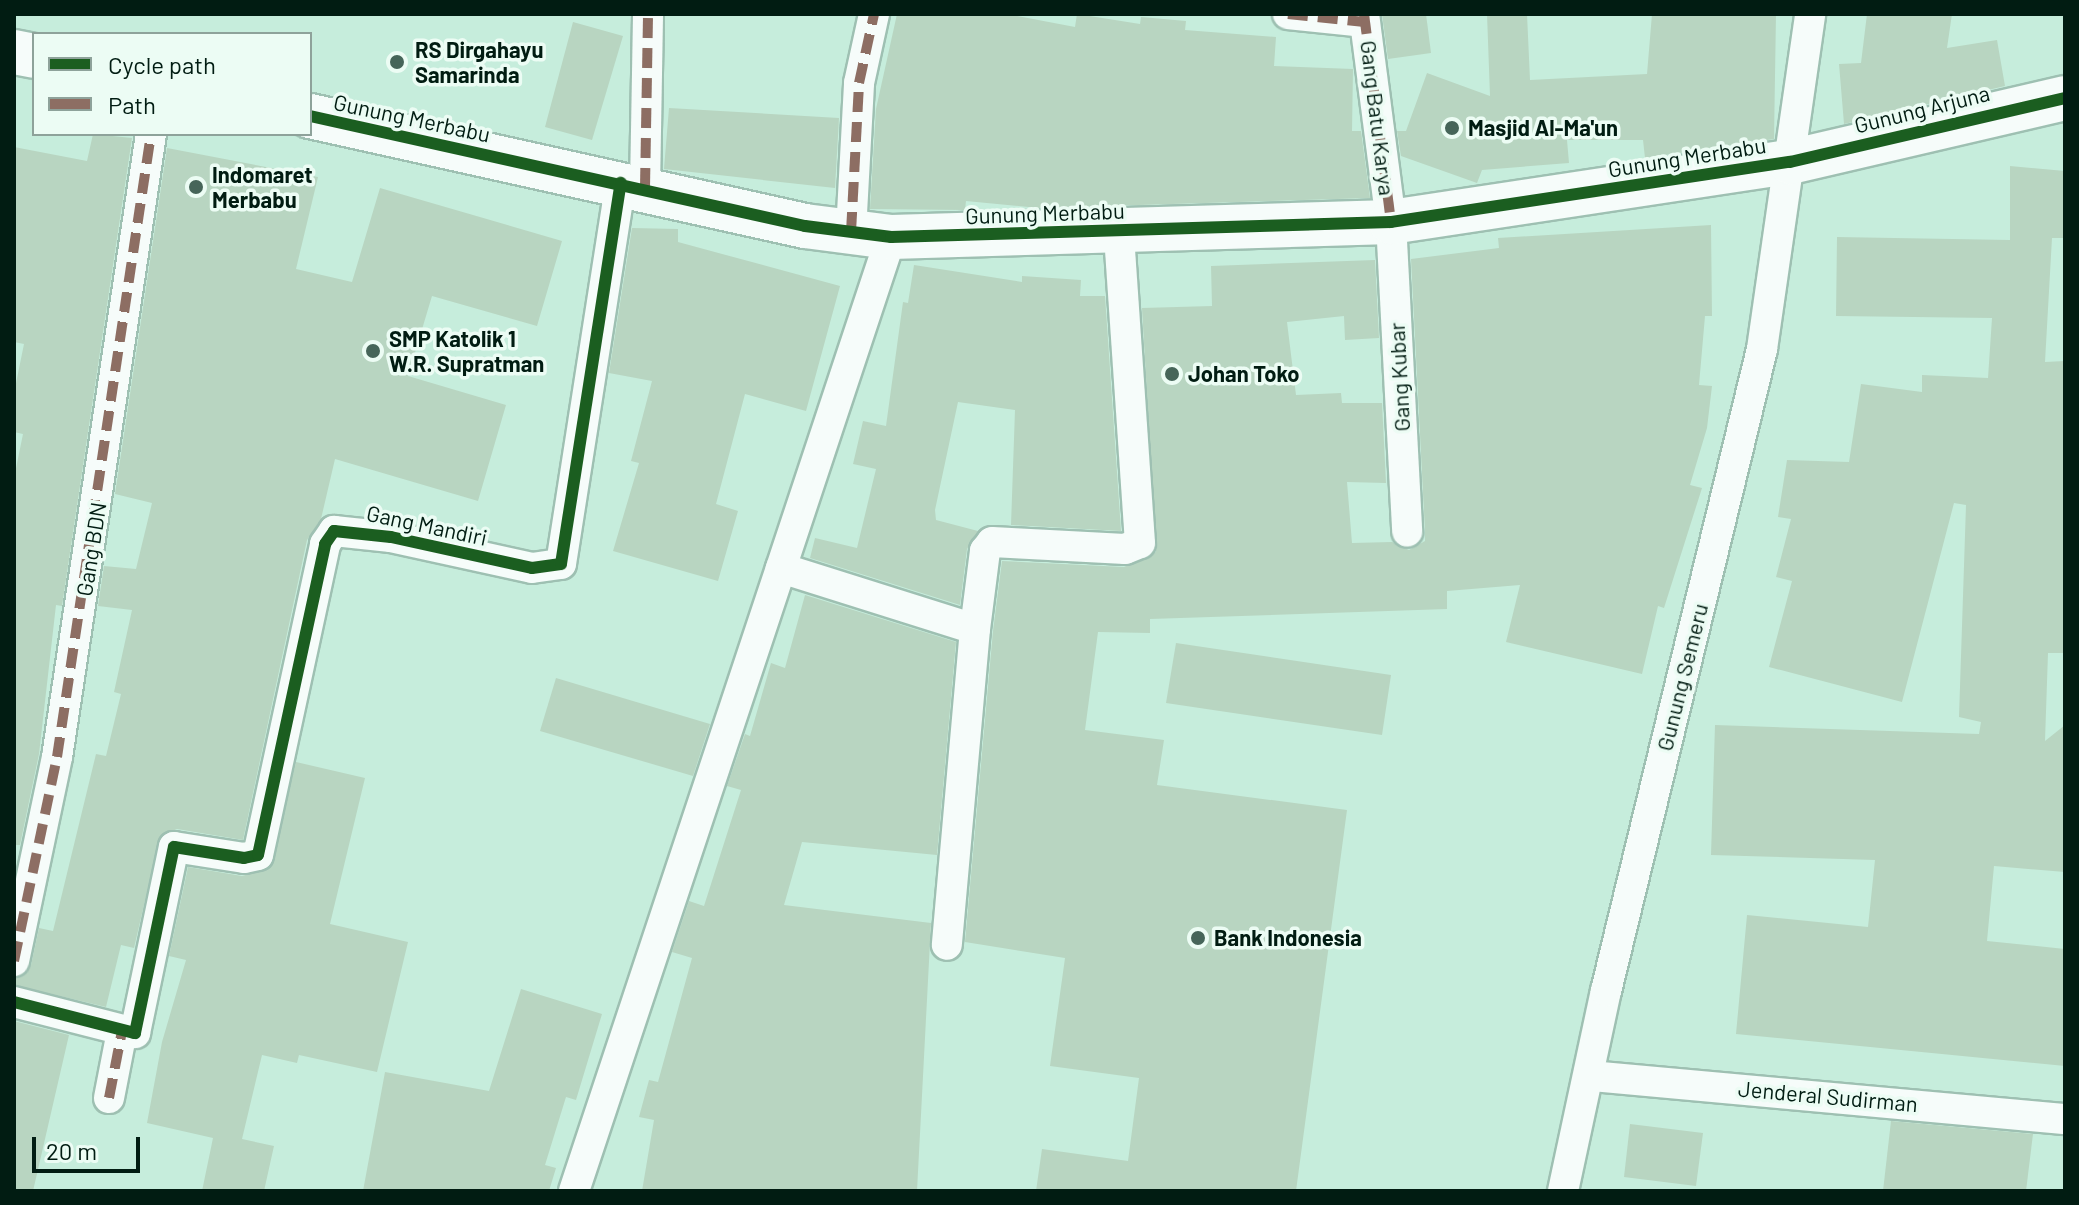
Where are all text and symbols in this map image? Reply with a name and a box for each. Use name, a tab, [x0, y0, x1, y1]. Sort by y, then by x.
legend	[32, 32, 312, 136]
place label: RS Dirgahayu Samarinda	[415, 36, 543, 88]
street label: Gang Batu Karya	[1355, 39, 1401, 197]
text: Cycle path	[108, 50, 216, 79]
marker: RS Dirgahayu Samarinda	[386, 51, 408, 73]
street label: Gunung Arjuna	[1852, 79, 1992, 139]
street label: Gunung Merbabu	[331, 89, 493, 147]
text: Path	[108, 90, 156, 119]
place label: Masjid Al-Ma'un	[1468, 115, 1618, 141]
marker: Masjid Al-Ma'un	[1443, 119, 1461, 137]
street label: Gunung Merbabu	[1606, 131, 1768, 183]
place label: Indomaret Merbabu	[212, 161, 313, 212]
marker: Indomaret Merbabu	[187, 178, 205, 196]
street label: Gunung Merbabu	[965, 197, 1125, 229]
street label: Gang Kubar	[1383, 322, 1415, 432]
place label: SMP Katolik 1 W.R. Supratman	[389, 325, 544, 376]
marker: SMP Katolik 1 W.R. Supratman	[364, 342, 382, 360]
place label: Johan Toko	[1188, 361, 1299, 387]
marker: Johan Toko	[1163, 365, 1181, 383]
street label: Gang Mandiri	[364, 499, 490, 551]
street label: Gang BDN	[71, 500, 111, 598]
street label: Gunung Semeru	[1651, 601, 1713, 753]
place label: Bank Indonesia	[1214, 925, 1362, 951]
marker: Bank Indonesia	[1189, 929, 1207, 947]
street label: Jenderal Sudirman	[1737, 1075, 1919, 1117]
scale bar	[36, 1121, 144, 1171]
text: 20 m	[46, 1136, 97, 1165]

